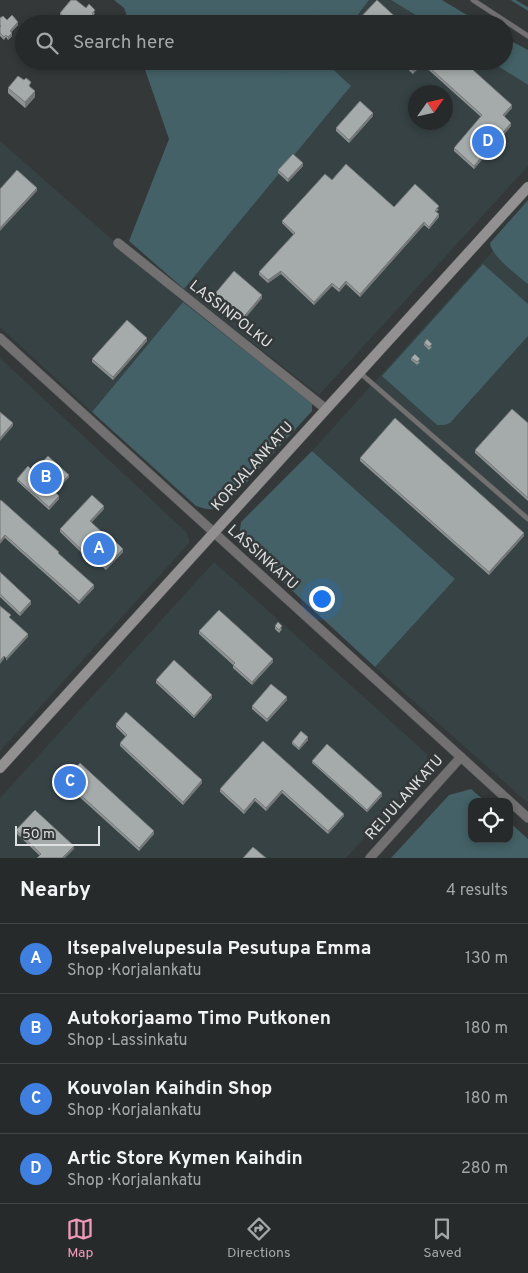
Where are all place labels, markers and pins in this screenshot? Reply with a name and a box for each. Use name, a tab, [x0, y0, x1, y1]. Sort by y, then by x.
pin: D	[472, 123, 504, 161]
pin: B	[30, 459, 62, 497]
pin: A	[83, 530, 115, 568]
pin: C	[54, 763, 86, 801]

